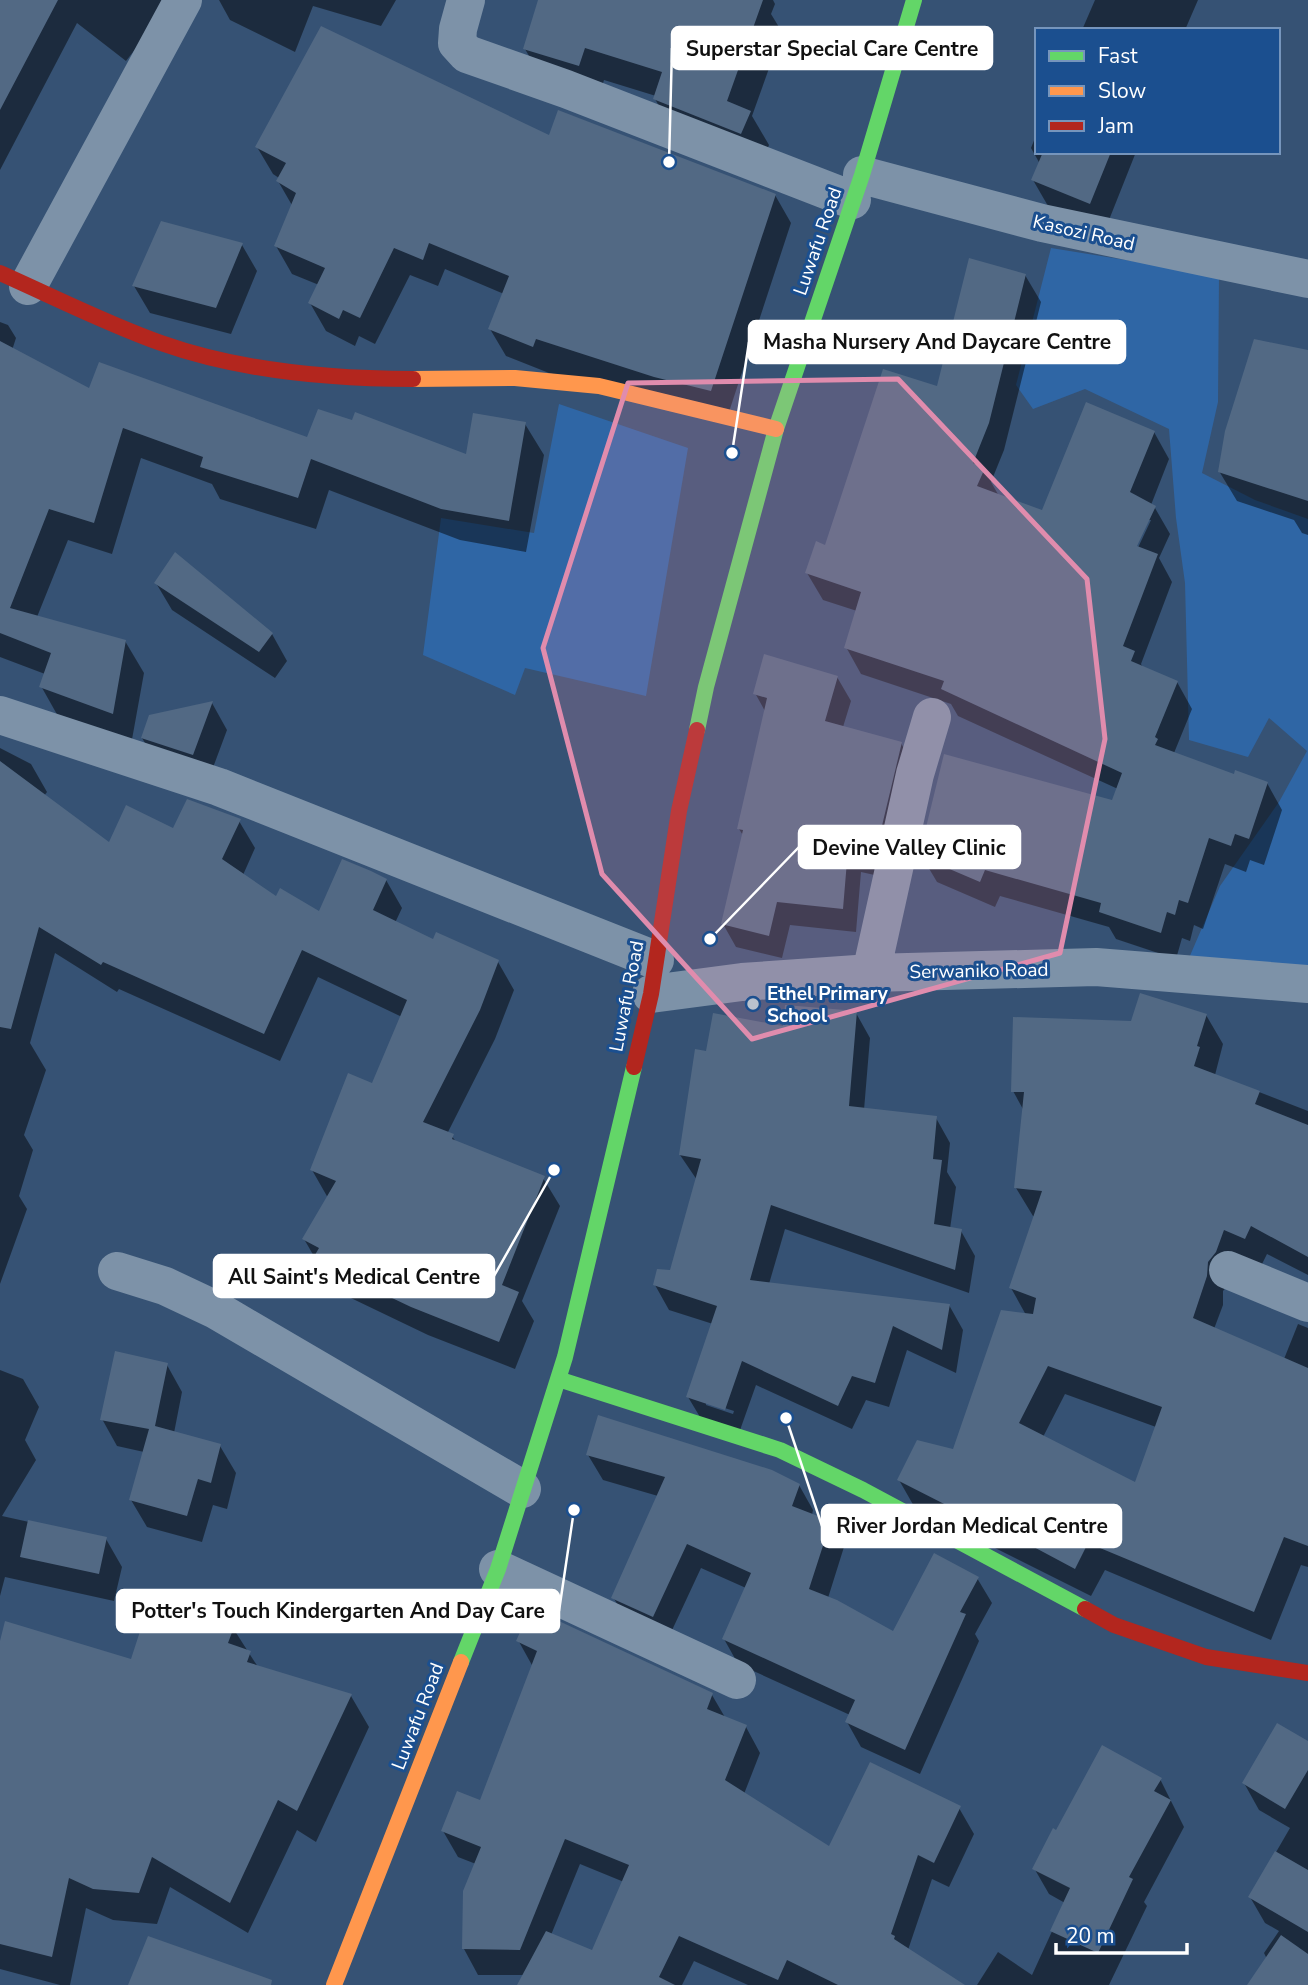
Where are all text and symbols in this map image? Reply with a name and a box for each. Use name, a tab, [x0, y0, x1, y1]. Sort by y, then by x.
callout: Superstar Special Care Centre	[672, 27, 992, 69]
legend	[1035, 28, 1280, 154]
text: Superstar Special Care Centre	[686, 35, 978, 63]
text: Fast	[1098, 42, 1138, 70]
text: Slow	[1098, 77, 1147, 105]
text: Jam	[1097, 112, 1134, 140]
street label: Luwafu Road	[787, 184, 849, 299]
street label: Kasozi Road	[1030, 209, 1137, 257]
callout: Masha Nursery And Daycare Centre	[749, 321, 1125, 363]
text: Masha Nursery And Daycare Centre	[763, 328, 1111, 356]
callout: Devine Valley Clinic	[799, 826, 1020, 868]
text: Devine Valley Clinic	[812, 834, 1006, 862]
street label: Luwafu Road	[603, 938, 650, 1054]
street label: Serwaniko Road	[909, 957, 1049, 985]
place label: Ethel Primary School	[767, 981, 889, 1029]
marker: Ethel Primary School	[745, 996, 761, 1012]
callout: All Saint's Medical Centre	[214, 1255, 494, 1297]
text: All Saint's Medical Centre	[228, 1263, 480, 1291]
callout: River Jordan Medical Centre	[822, 1505, 1121, 1547]
text: River Jordan Medical Centre	[836, 1512, 1108, 1540]
callout: Potter's Touch Kindergarten And Day Care	[117, 1590, 559, 1632]
text: Potter's Touch Kindergarten And Day Care	[131, 1597, 545, 1625]
street label: Luwafu Road	[386, 1659, 450, 1774]
scale bar	[1056, 1912, 1187, 1956]
text: 20 m	[1066, 1922, 1115, 1950]

